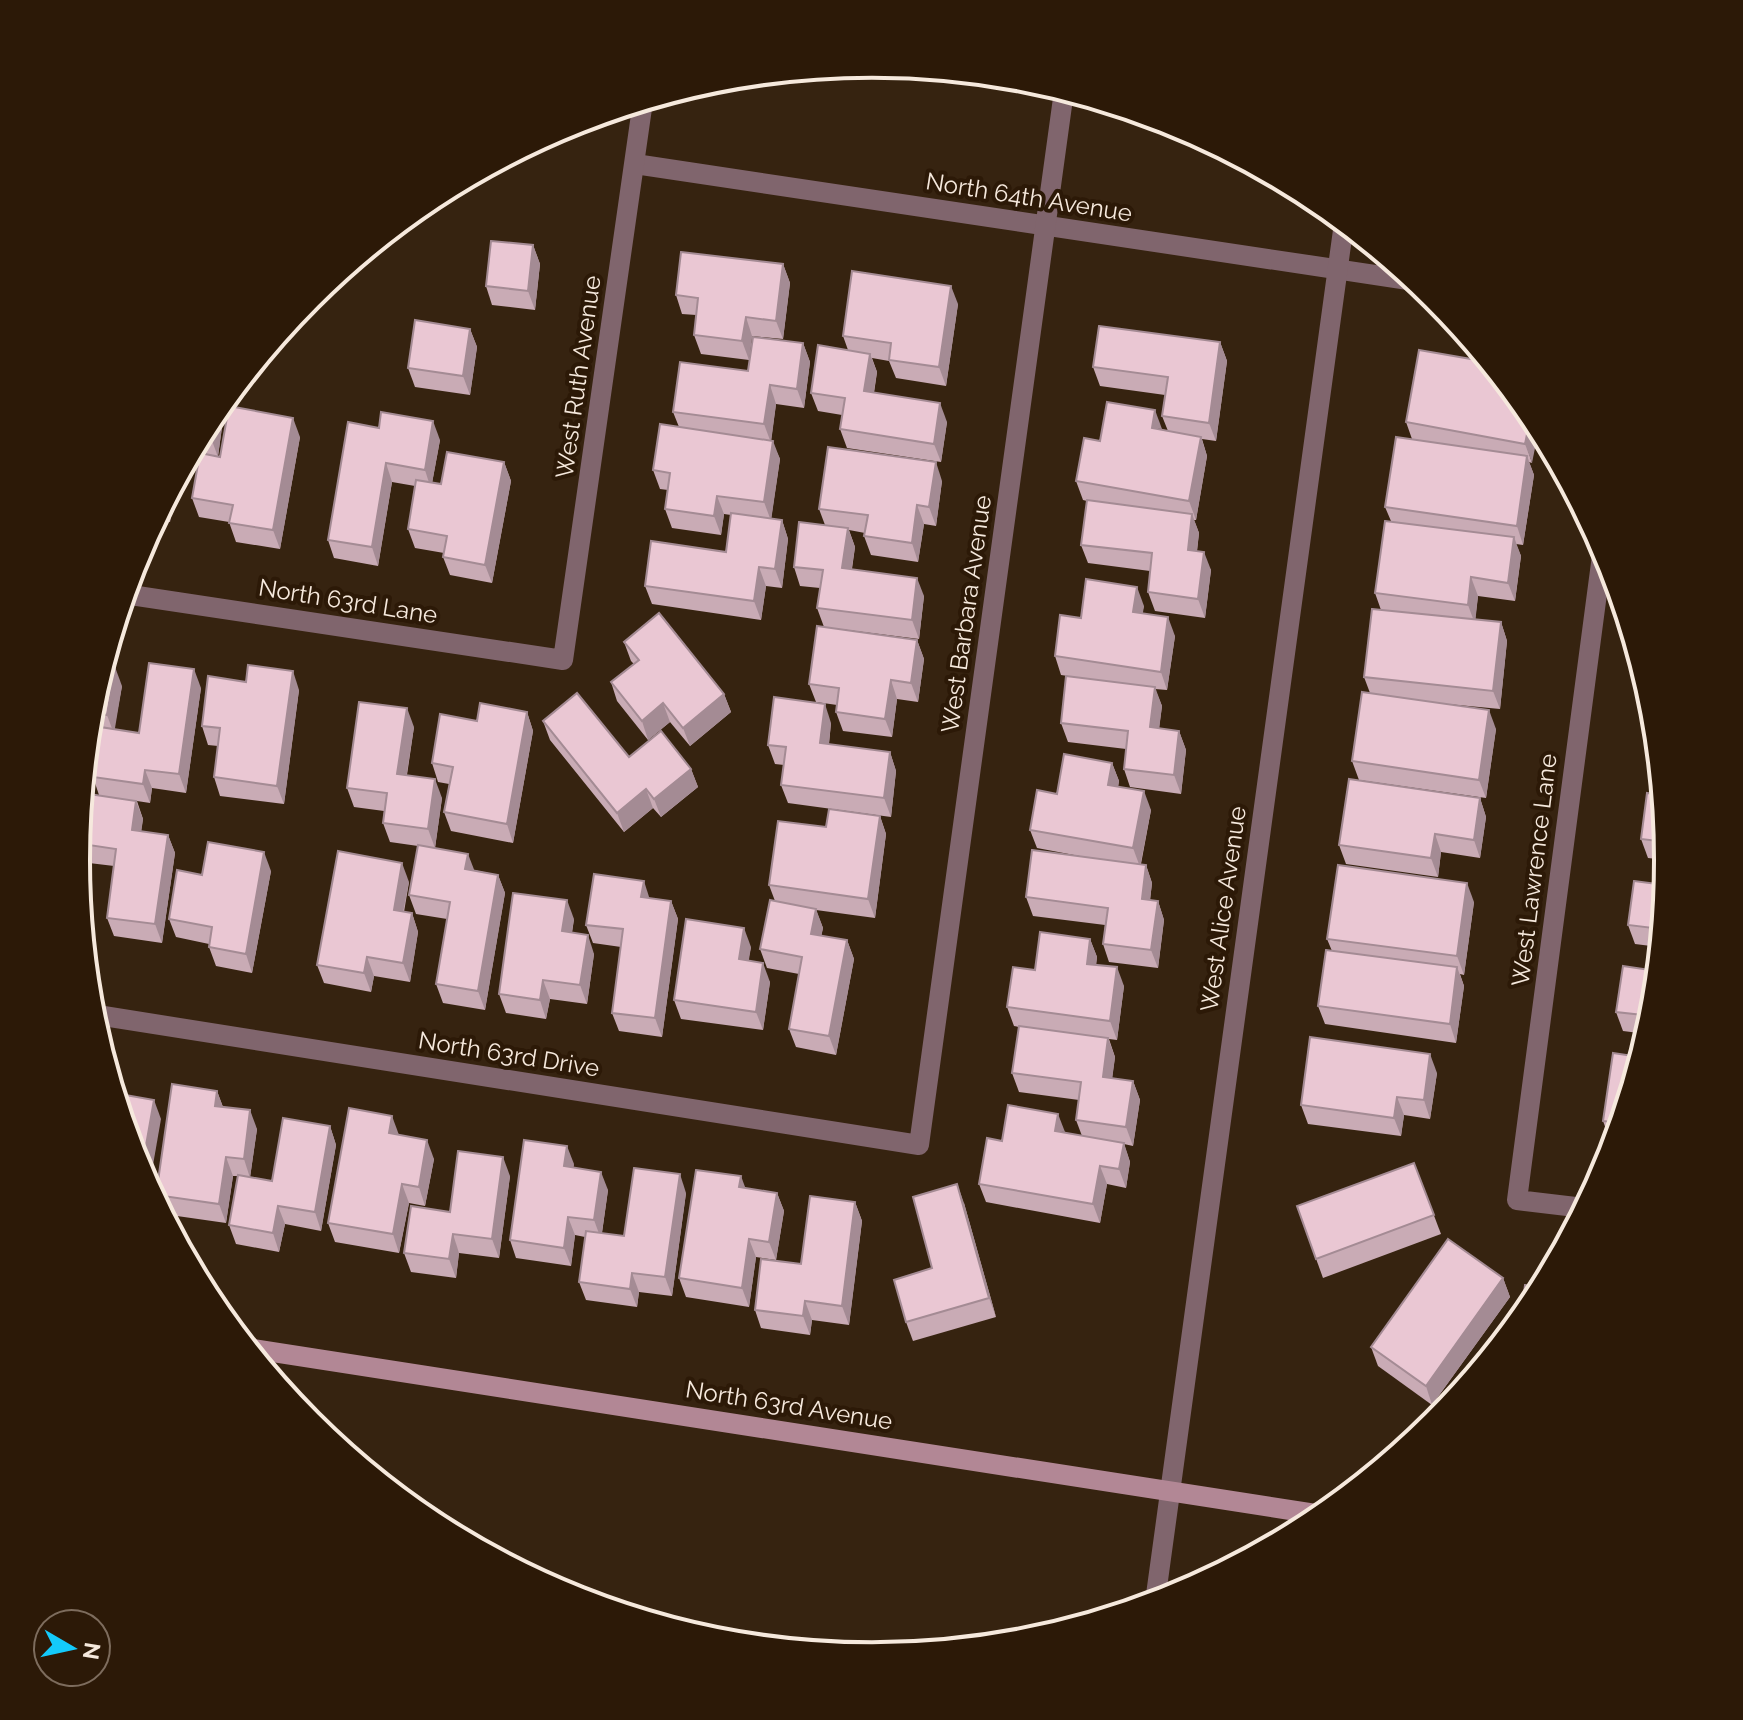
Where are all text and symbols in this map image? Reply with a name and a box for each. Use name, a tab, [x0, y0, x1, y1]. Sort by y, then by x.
street label: North 64th Avenue	[924, 166, 1134, 228]
street label: West Ruth Avenue	[549, 274, 607, 480]
street label: West Barbara Avenue	[935, 493, 997, 735]
street label: North 63rd Lane	[256, 573, 440, 629]
street label: West Lawrence Lane	[1505, 752, 1563, 988]
street label: West Alice Avenue	[1194, 804, 1252, 1014]
street label: North 63rd Drive	[416, 1025, 602, 1083]
street label: North 63rd Avenue	[683, 1374, 895, 1436]
north arrow	[32, 1608, 112, 1688]
text: N	[78, 1641, 106, 1661]

